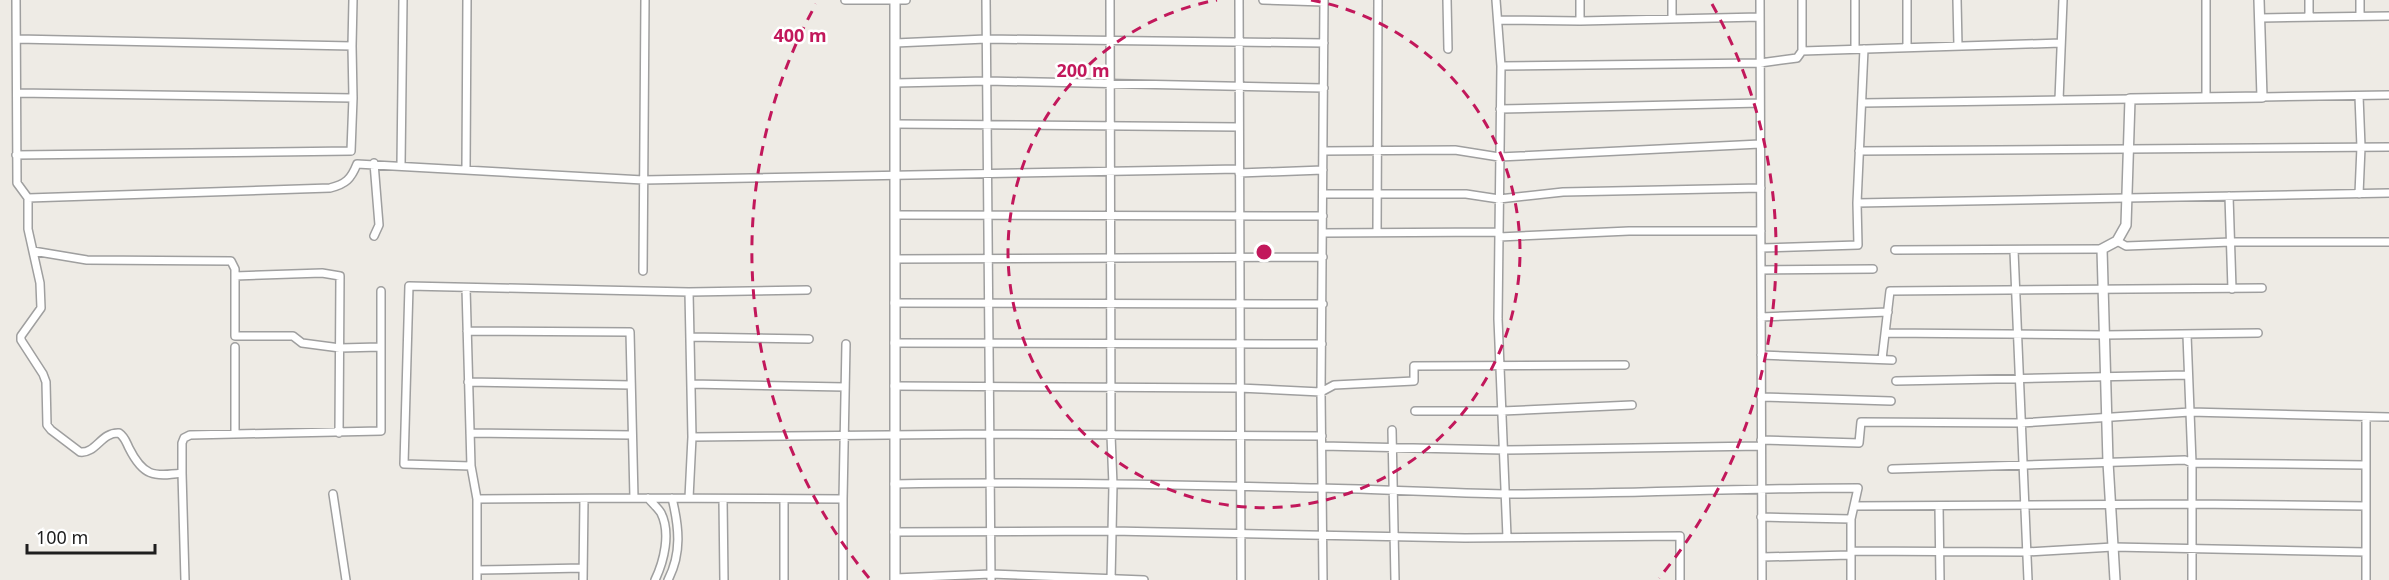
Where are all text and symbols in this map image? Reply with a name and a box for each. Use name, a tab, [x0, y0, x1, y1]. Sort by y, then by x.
text: 400 m	[773, 23, 827, 47]
text: 200 m	[1056, 58, 1110, 82]
centre of rings	[1254, 242, 1274, 262]
scale bar	[27, 517, 154, 555]
text: 100 m	[36, 525, 88, 549]

